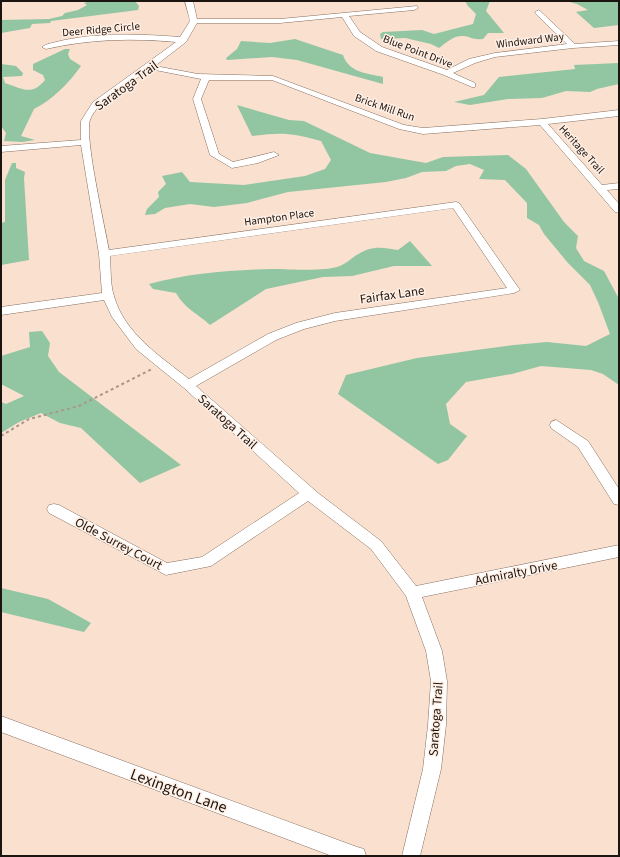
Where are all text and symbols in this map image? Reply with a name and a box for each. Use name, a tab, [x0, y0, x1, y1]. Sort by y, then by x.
street label: Deer Ridge Circle	[62, 19, 141, 40]
street label: Windward Way	[495, 29, 565, 52]
street label: Blue Point Drive	[381, 31, 455, 72]
street label: Saratoga Trail	[91, 57, 162, 115]
street label: Brick Mill Run	[353, 90, 417, 125]
street label: Heritage Trail	[556, 122, 608, 177]
street label: Hampton Place	[243, 205, 315, 230]
street label: Fairfax Lane	[359, 282, 426, 308]
street label: Saratoga Trail	[194, 390, 261, 453]
street label: Olde Surrey Court	[72, 513, 166, 575]
street label: Admiralty Drive	[473, 556, 559, 590]
street label: Saratoga Trail	[424, 681, 448, 757]
street label: Lexington Lane	[127, 763, 230, 819]

